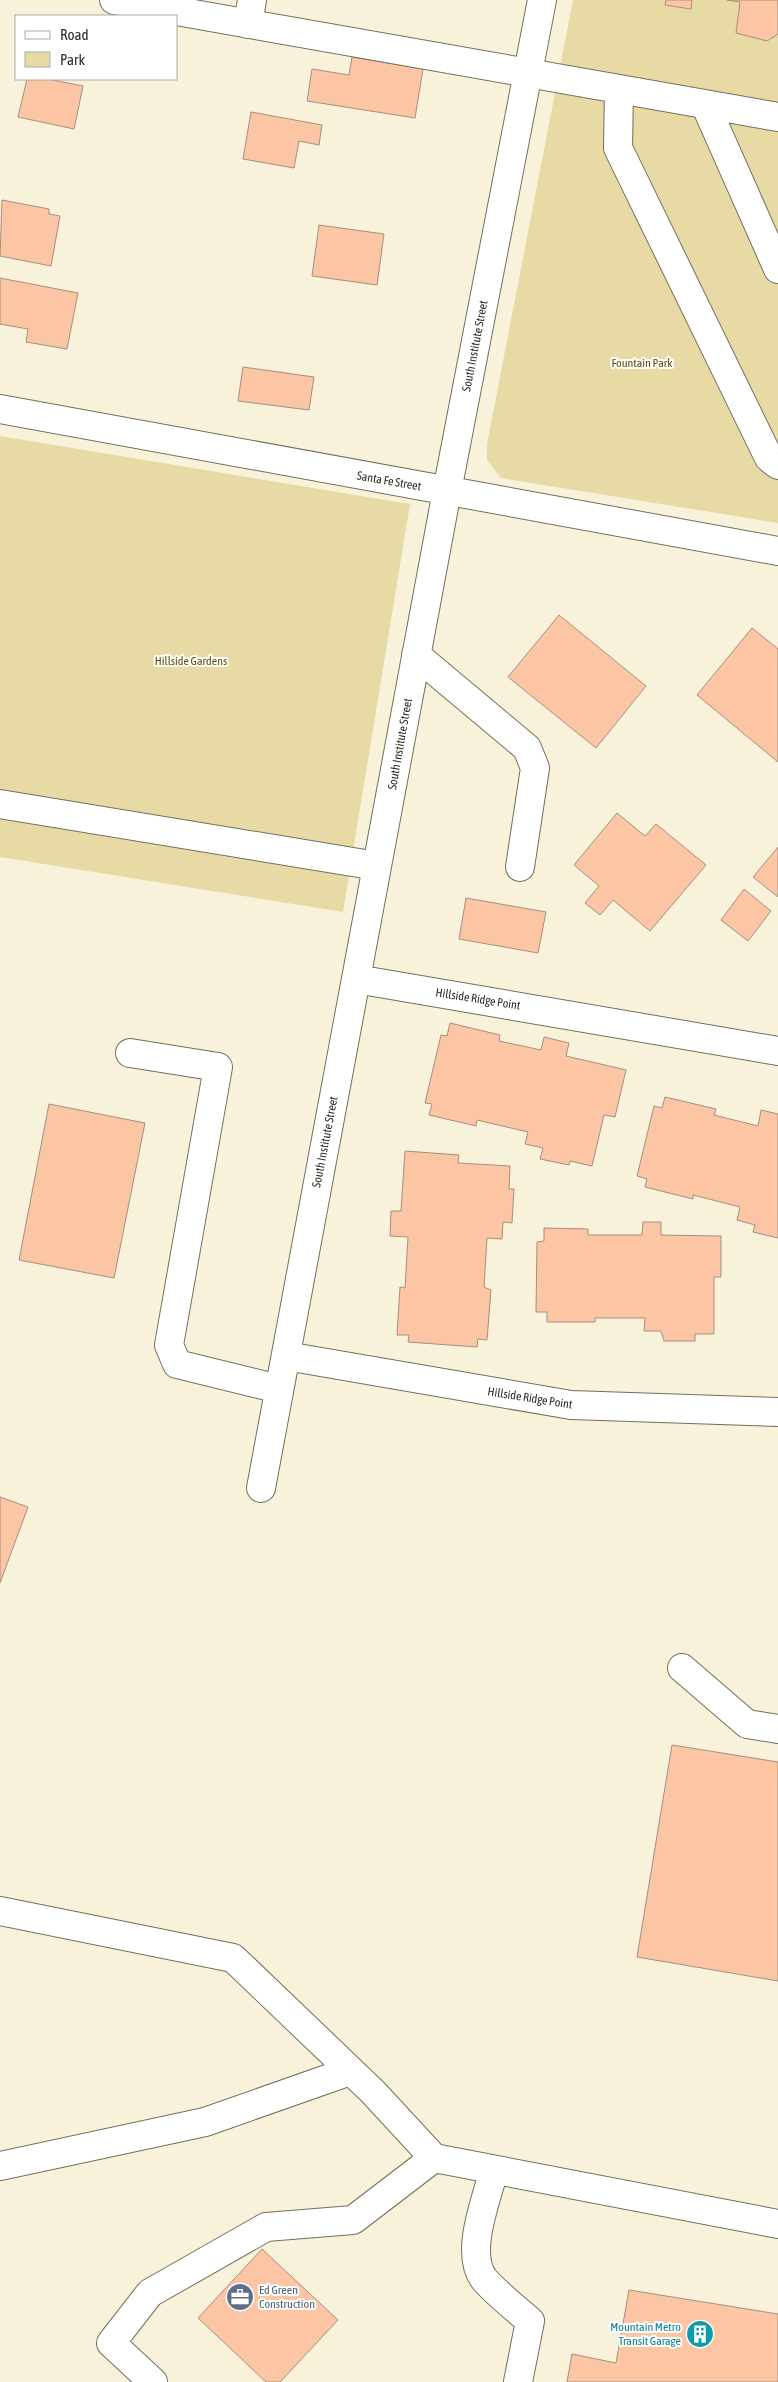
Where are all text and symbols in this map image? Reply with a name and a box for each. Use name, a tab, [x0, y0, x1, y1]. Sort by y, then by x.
legend	[15, 15, 178, 80]
text: Road	[60, 26, 89, 43]
text: Park	[60, 51, 85, 68]
street label: South Institute Street	[459, 299, 491, 393]
park label: Fountain Park	[611, 356, 673, 370]
street label: Santa Fe Street	[356, 468, 423, 494]
park label: Hillside Gardens	[155, 654, 227, 668]
street label: South Institute Street	[385, 697, 415, 791]
street label: Hillside Ridge Point	[435, 985, 522, 1013]
street label: South Institute Street	[309, 1095, 341, 1189]
street label: Hillside Ridge Point	[487, 1384, 574, 1412]
office icon: Ed Green Construction	[225, 2282, 255, 2312]
place label: Ed Green Construction	[259, 2283, 315, 2311]
building icon: Mountain Metro Transit Garage	[685, 2319, 715, 2349]
place label: Mountain Metro Transit Garage	[610, 2320, 681, 2348]

